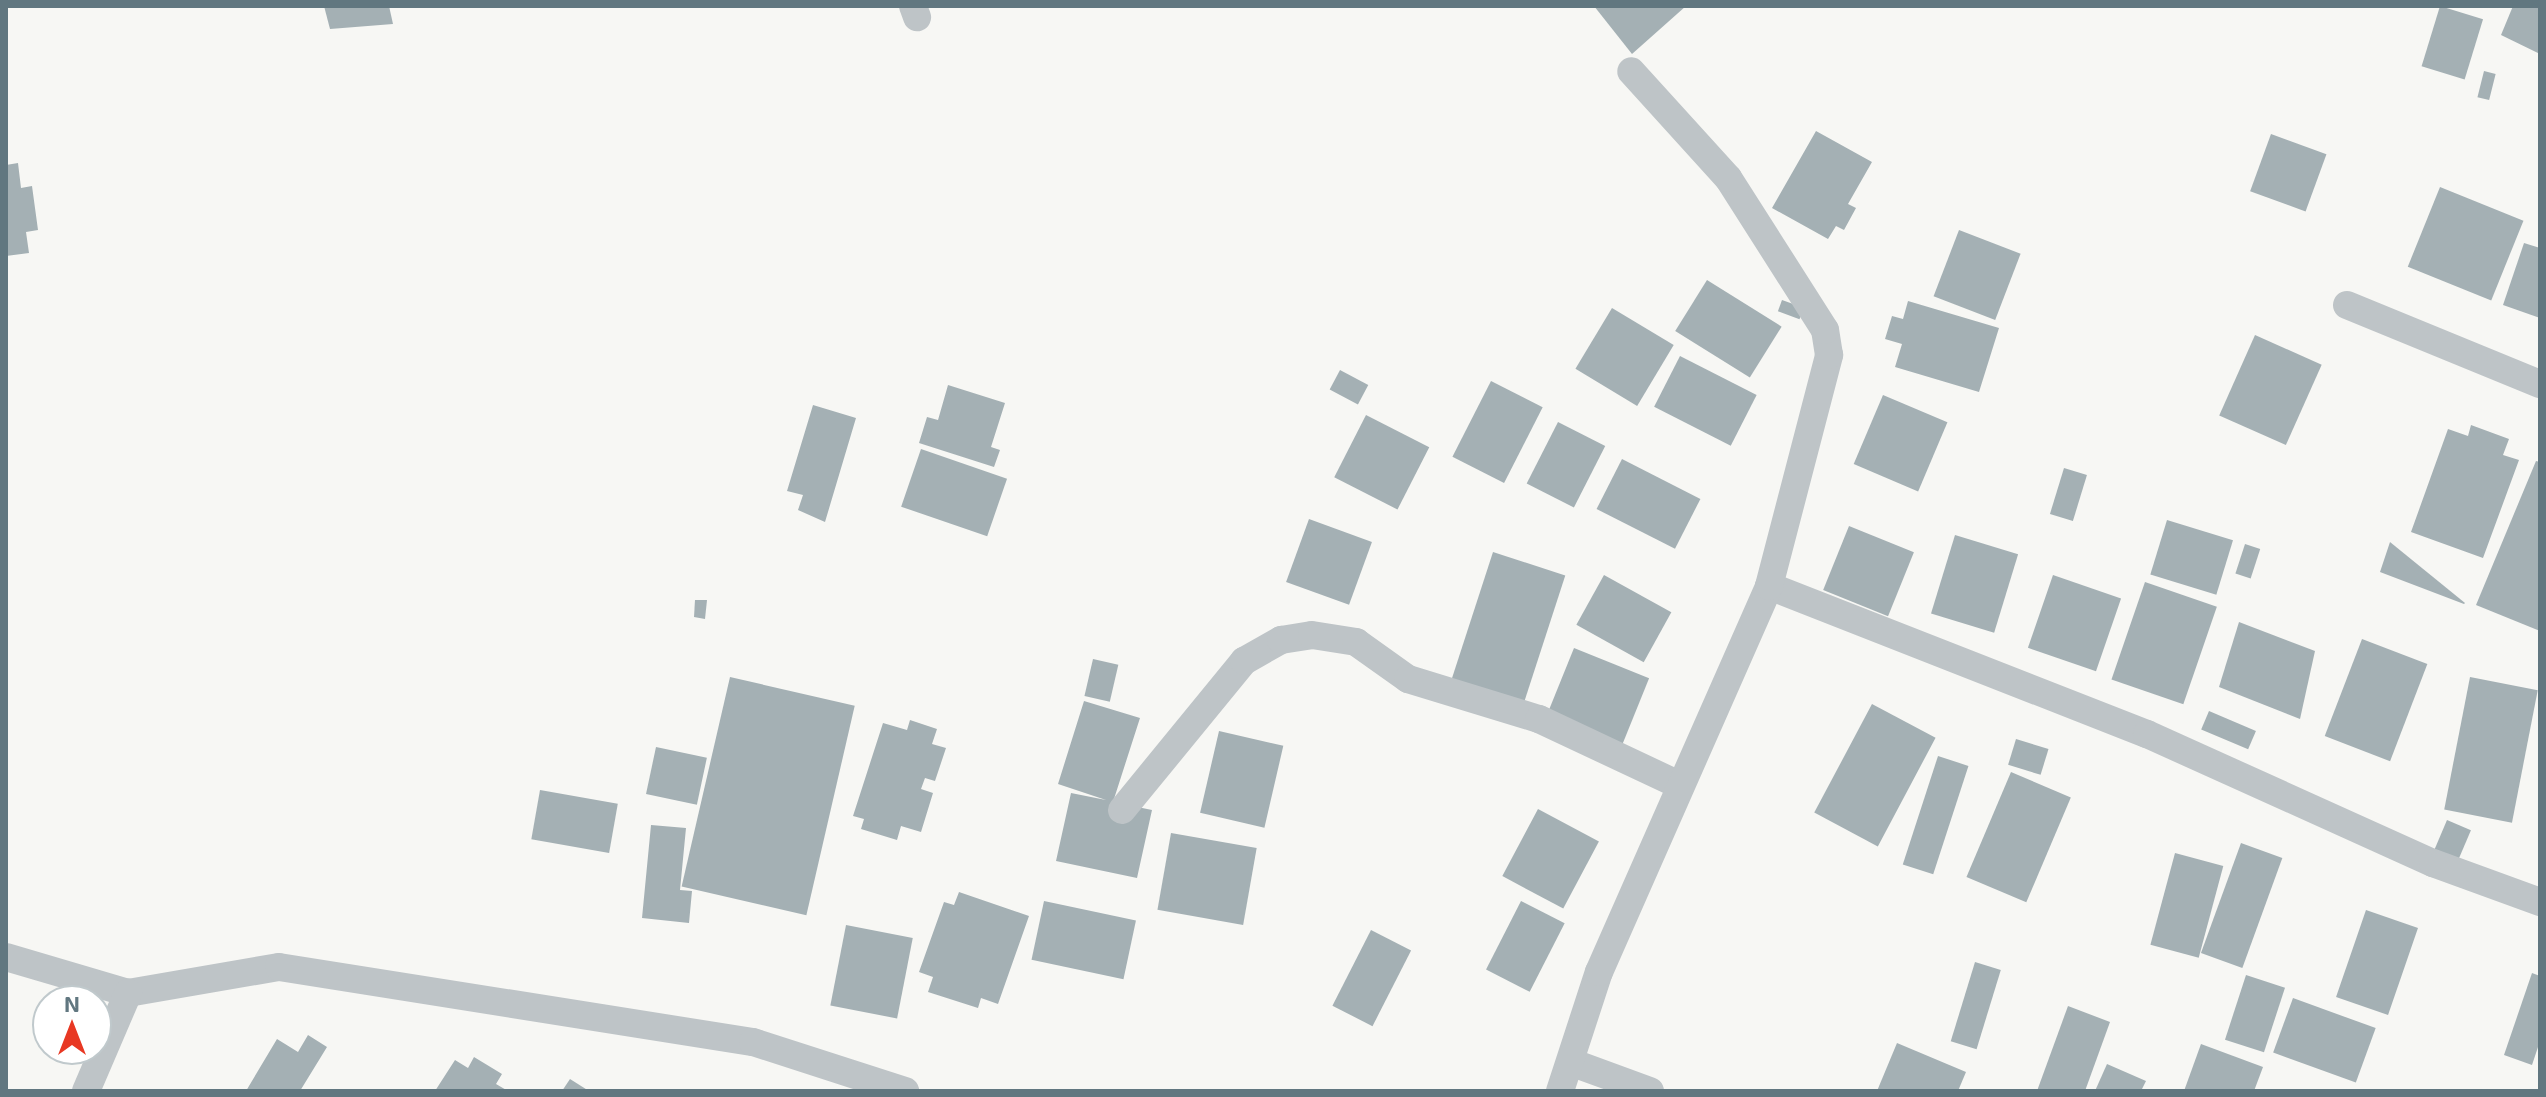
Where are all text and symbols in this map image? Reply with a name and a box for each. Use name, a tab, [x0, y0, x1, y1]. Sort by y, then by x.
north arrow	[32, 985, 112, 1065]
text: N	[64, 990, 80, 1016]

